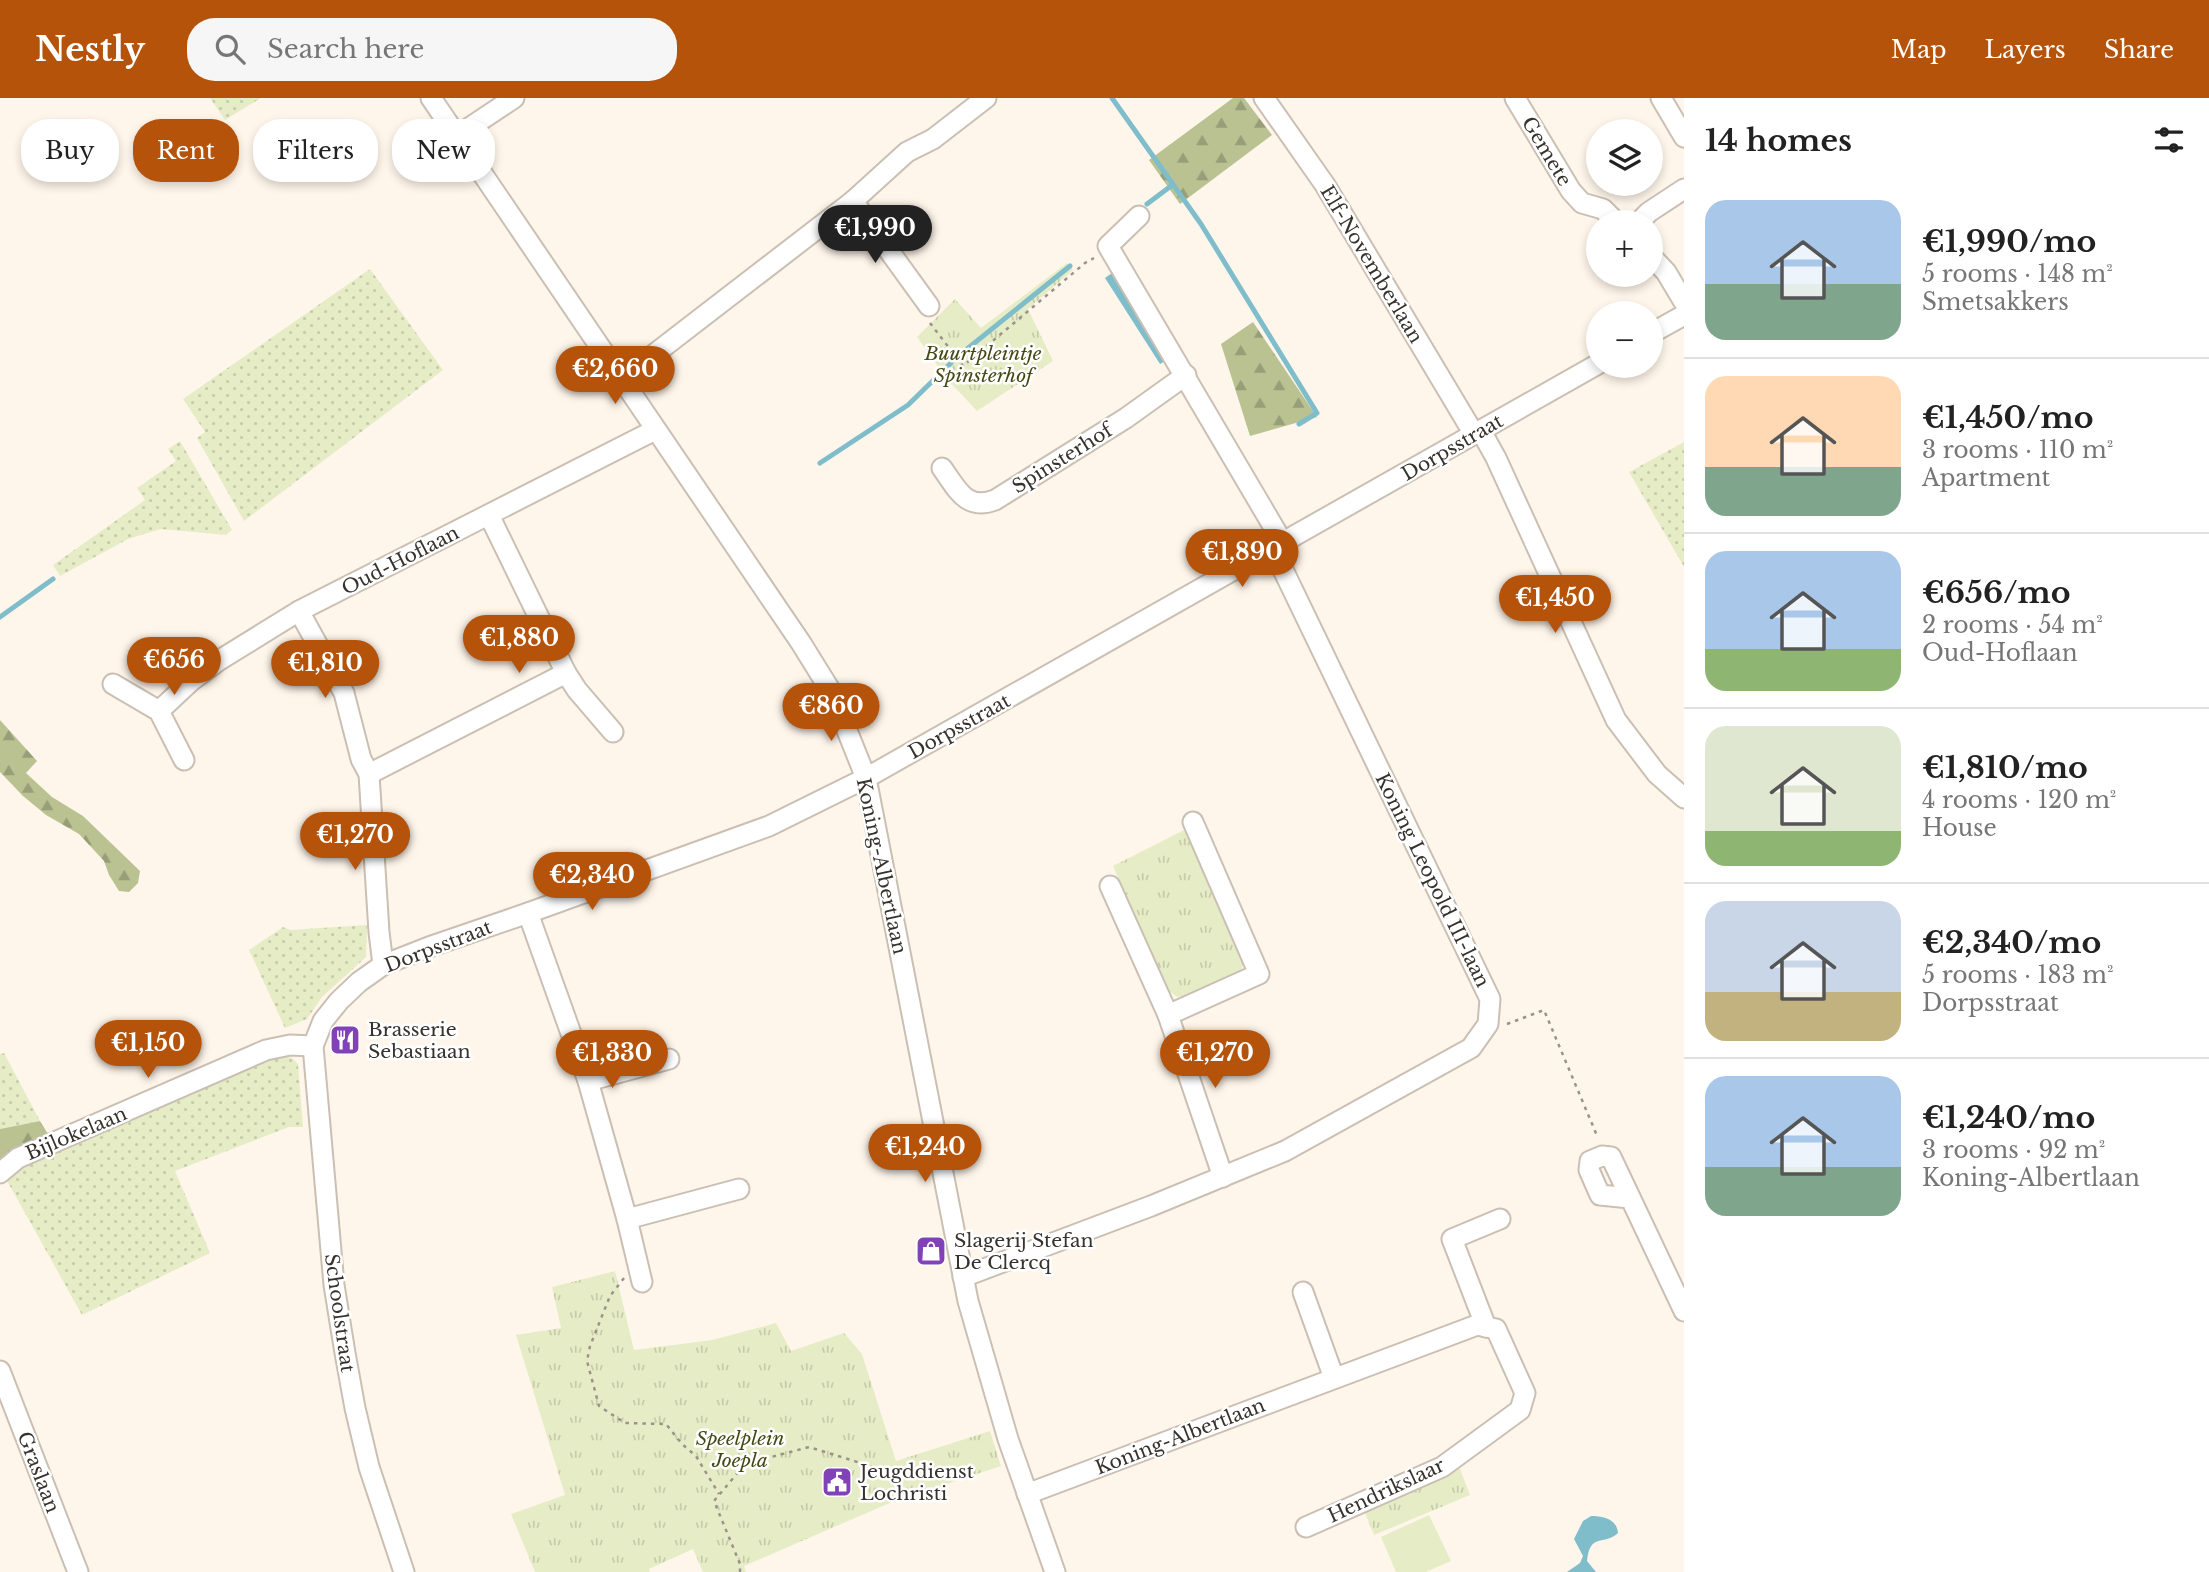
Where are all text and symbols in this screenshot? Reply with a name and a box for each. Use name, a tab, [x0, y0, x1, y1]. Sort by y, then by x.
search box	[187, 18, 677, 81]
text: Nestly	[35, 29, 145, 70]
icon: search	[211, 30, 249, 68]
text: Search here	[267, 33, 424, 65]
text: Map	[1891, 35, 1947, 64]
text: Layers	[1985, 35, 2066, 64]
text: Share	[2104, 35, 2174, 64]
street label: Gemete	[1517, 112, 1576, 190]
chip: Buy	[21, 119, 119, 182]
chip: Rent	[133, 119, 239, 182]
chip: Filters	[253, 119, 378, 182]
chip: New	[392, 119, 495, 182]
map controls	[1586, 119, 1663, 378]
button: layers	[1586, 119, 1663, 196]
icon: filters	[2150, 121, 2188, 159]
text: 14 homes	[1705, 122, 1852, 159]
street label: Elf-Novemberlaan	[1315, 181, 1428, 347]
pin: €1,990	[818, 206, 932, 265]
button: +	[1586, 210, 1663, 287]
text: €1,990	[834, 214, 916, 242]
text: €1,990/mo	[1922, 223, 2096, 260]
icon: home	[1761, 228, 1845, 312]
text: 5 rooms · 148 m²	[1922, 260, 2113, 288]
text: Smetsakkers	[1922, 288, 2069, 316]
button: −	[1586, 301, 1663, 378]
park label: Buurtpleintje Spinsterhof	[924, 342, 1042, 387]
pin: €2,660	[558, 346, 672, 406]
text: €2,660	[572, 355, 658, 383]
text: €1,450/mo	[1922, 399, 2094, 436]
icon: home	[1761, 404, 1845, 488]
street label: Dorpsstraat	[1398, 409, 1508, 486]
street label: Spinsterhof	[1008, 417, 1118, 498]
text: 3 rooms · 110 m²	[1922, 436, 2113, 464]
text: Apartment	[1922, 464, 2050, 492]
street label: Oud-Hoflaan	[338, 521, 463, 600]
pin: €1,890	[1185, 530, 1299, 589]
text: €1,890	[1201, 538, 1283, 566]
text: €656/mo	[1922, 574, 2070, 611]
pin: €1,450	[1498, 575, 1612, 635]
icon: home	[1761, 579, 1845, 663]
text: €1,450	[1515, 584, 1595, 612]
text: 2 rooms · 54 m²	[1922, 611, 2103, 639]
pin: €1,880	[462, 616, 576, 675]
text: €1,880	[479, 624, 559, 652]
pin: €656	[133, 638, 215, 697]
text: Oud-Hoflaan	[1922, 639, 2078, 667]
pin: €1,810	[268, 640, 382, 700]
text: €656	[143, 646, 205, 674]
text: €1,810	[287, 649, 363, 677]
pin: €860	[790, 684, 872, 743]
street label: Dorpsstraat	[904, 689, 1015, 764]
text: €860	[799, 692, 864, 720]
text: €1,810/mo	[1922, 749, 2088, 786]
icon: home	[1761, 754, 1845, 838]
street label: Koning Leopold III-laan	[1371, 769, 1494, 991]
street label: Koning-Albertlaan	[852, 776, 911, 956]
text: 4 rooms · 120 m²	[1922, 786, 2116, 814]
pin: €1,270	[298, 812, 412, 872]
text: House	[1922, 814, 1997, 842]
text: €1,270	[316, 821, 394, 849]
pin: €2,340	[535, 852, 649, 912]
text: €2,340	[549, 861, 635, 889]
street label: Dorpsstraat	[381, 915, 496, 977]
text: €2,340/mo	[1922, 924, 2101, 961]
icon: home	[1761, 929, 1845, 1013]
text: 5 rooms · 183 m²	[1922, 961, 2114, 989]
text: Dorpsstraat	[1922, 989, 2059, 1017]
place label: Brasserie Sebastiaan	[368, 1018, 471, 1063]
pin: €1,150	[91, 1020, 205, 1080]
restaurant icon: Brasserie Sebastiaan	[328, 1023, 362, 1057]
text: €1,150	[111, 1029, 185, 1057]
pin: €1,330	[555, 1030, 669, 1090]
pin: €1,270	[1158, 1030, 1272, 1090]
text: €1,330	[572, 1039, 652, 1067]
text: €1,270	[1176, 1039, 1254, 1067]
text: €1,240/mo	[1922, 1099, 2095, 1136]
street label: Bijlokelaan	[22, 1102, 130, 1165]
icon: home	[1761, 1104, 1845, 1188]
pin: €1,240	[868, 1124, 982, 1184]
text: €1,240	[884, 1133, 966, 1161]
text: 3 rooms · 92 m²	[1922, 1136, 2105, 1164]
text: Koning-Albertlaan	[1922, 1164, 2140, 1192]
place label: Slagerij Stefan De Clercq	[954, 1229, 1094, 1274]
shop icon: Slagerij Stefan De Clercq	[914, 1234, 948, 1268]
street label: Schoolstraat	[320, 1252, 359, 1375]
street label: Koning-Albertlaan	[1092, 1393, 1268, 1479]
park label: Speelplein Joepla	[696, 1427, 784, 1472]
street label: Graslaan	[13, 1428, 65, 1516]
street label: Hendrikslaar	[1324, 1453, 1448, 1528]
place label: Jeugddienst Lochristi	[857, 1460, 975, 1505]
public building icon: Jeugddienst Lochristi	[820, 1465, 854, 1499]

